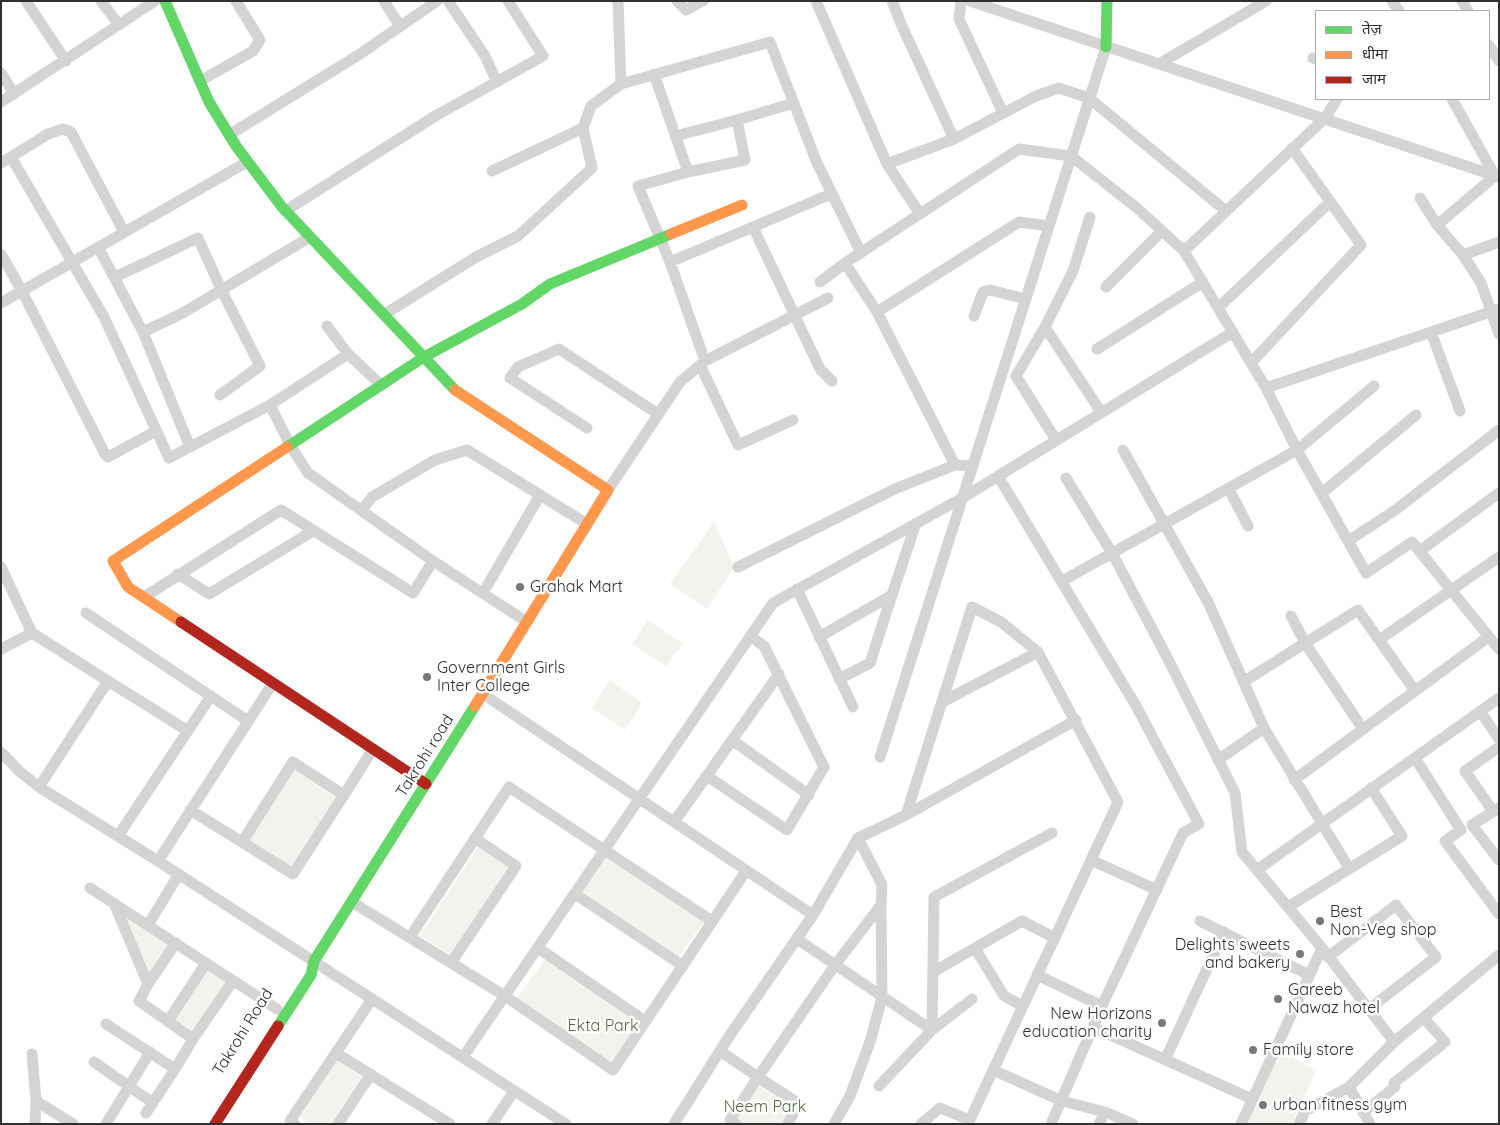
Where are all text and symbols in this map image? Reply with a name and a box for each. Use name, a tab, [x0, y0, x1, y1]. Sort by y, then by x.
legend	[1315, 10, 1490, 100]
text: तेज़	[1362, 19, 1382, 38]
text: धीमा	[1362, 44, 1388, 63]
text: जाम	[1362, 69, 1386, 88]
place label: Grahak Mart	[530, 577, 623, 597]
marker: Grahak Mart	[514, 581, 526, 593]
place label: Government Girls Inter College	[437, 658, 565, 696]
marker: Government Girls Inter College	[421, 671, 433, 683]
street label: Takrohi road	[392, 711, 458, 801]
place label: Best Non-Veg shop	[1330, 902, 1436, 940]
marker: Best Non-Veg shop	[1314, 915, 1326, 927]
place label: Delights sweets and bakery	[1175, 935, 1290, 973]
marker: Delights sweets and bakery	[1294, 948, 1306, 960]
place label: Gareeb Nawaz hotel	[1288, 980, 1380, 1018]
street label: Takrohi Road	[209, 985, 277, 1079]
marker: Gareeb Nawaz hotel	[1272, 993, 1284, 1005]
place label: New Horizons education charity	[1023, 1004, 1152, 1042]
park label: Ekta Park	[567, 1016, 639, 1036]
marker: New Horizons education charity	[1156, 1017, 1168, 1029]
place label: Family store	[1263, 1040, 1354, 1060]
marker: Family store	[1247, 1044, 1259, 1056]
place label: urban fitness gym	[1273, 1095, 1407, 1115]
park label: Neem Park	[724, 1097, 806, 1117]
marker: urban fitness gym	[1257, 1099, 1269, 1111]

